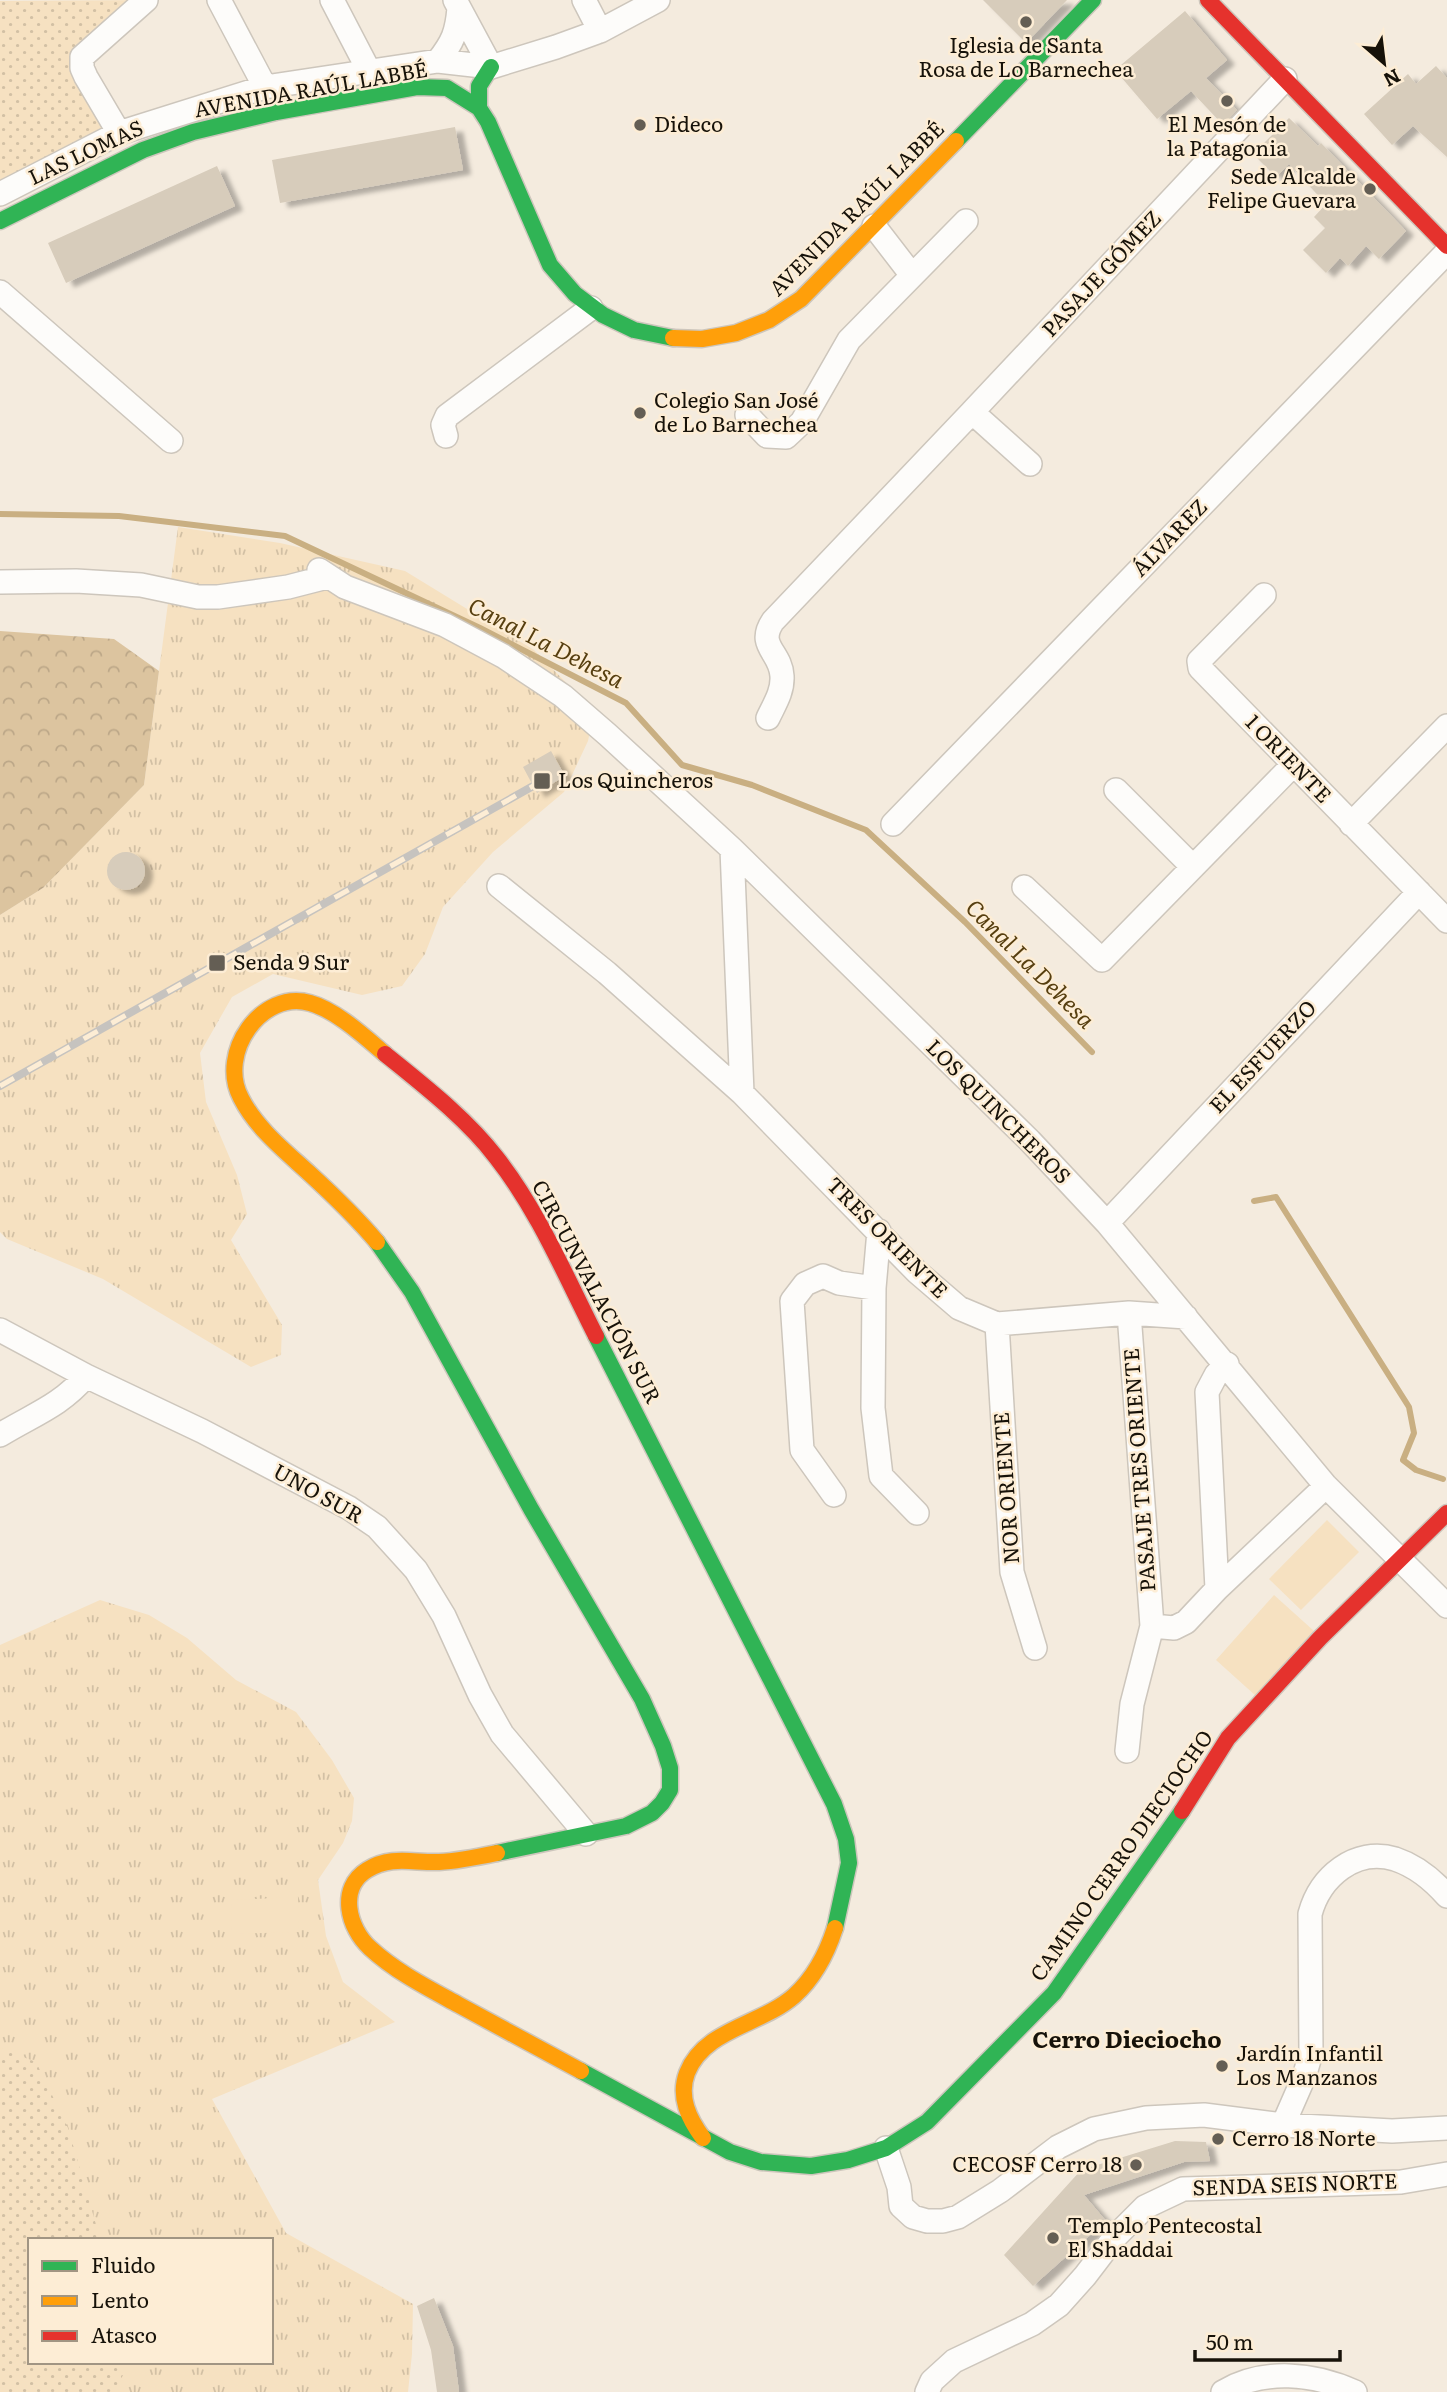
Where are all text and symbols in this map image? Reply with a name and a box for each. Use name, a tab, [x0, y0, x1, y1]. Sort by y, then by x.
marker: Iglesia de Santa Rosa de Lo Barnechea	[1018, 14, 1034, 30]
place label: Iglesia de Santa Rosa de Lo Barnechea	[918, 28, 1134, 83]
north arrow	[1349, 28, 1419, 98]
street label: AVENIDA RAÚL LABBÉ	[191, 52, 430, 123]
text: N	[1379, 63, 1406, 95]
marker: El Mesón de la Patagonia	[1219, 93, 1235, 109]
place label: Dideco	[654, 107, 723, 138]
place label: El Mesón de la Patagonia	[1166, 107, 1288, 162]
street label: LAS LOMAS	[23, 111, 147, 191]
street label: AVENIDA RAÚL LABBÉ	[761, 113, 950, 302]
marker: Dideco	[632, 117, 648, 133]
place label: Sede Alcalde Felipe Guevara	[1207, 159, 1357, 214]
marker: Sede Alcalde Felipe Guevara	[1362, 181, 1378, 197]
street label: PASAJE GÓMEZ	[1033, 202, 1167, 343]
place label: Colegio San José de Lo Barnechea	[654, 383, 819, 438]
marker: Colegio San José de Lo Barnechea	[632, 405, 648, 421]
street label: ÁLVAREZ	[1123, 490, 1213, 582]
water label: Canal La Dehesa	[463, 587, 631, 695]
street label: 1 ORIENTE	[1240, 706, 1340, 808]
place label: Los Quincheros	[558, 763, 713, 794]
marker: Los Quincheros	[532, 771, 552, 791]
water label: Canal La Dehesa	[959, 890, 1104, 1035]
place label: Senda 9 Sur	[233, 945, 349, 976]
marker: Senda 9 Sur	[207, 953, 227, 973]
street label: EL ESFUERZO	[1200, 992, 1322, 1119]
street label: LOS QUINCHEROS	[920, 1031, 1079, 1190]
street label: TRES ORIENTE	[821, 1169, 956, 1304]
street label: CIRCUNVALACIÓN SUR	[526, 1173, 670, 1408]
street label: PASAJE TRES ORIENTE	[1114, 1347, 1161, 1593]
street label: NOR ORIENTE	[984, 1411, 1025, 1565]
street label: UNO SUR	[268, 1454, 370, 1529]
street label: CAMINO CERRO DIECIOCHO	[1021, 1723, 1219, 1986]
district label: Cerro Dieciocho	[1032, 2021, 1222, 2055]
place label: Jardín Infantil Los Manzanos	[1236, 2036, 1383, 2091]
marker: Jardín Infantil Los Manzanos	[1214, 2058, 1230, 2074]
place label: Cerro 18 Norte	[1232, 2121, 1376, 2152]
marker: Cerro 18 Norte	[1210, 2131, 1226, 2147]
place label: CECOSF Cerro 18	[952, 2147, 1122, 2178]
marker: CECOSF Cerro 18	[1128, 2157, 1144, 2173]
street label: SENDA SEIS NORTE	[1192, 2163, 1398, 2202]
place label: Templo Pentecostal El Shaddai	[1067, 2208, 1262, 2263]
marker: Templo Pentecostal El Shaddai	[1045, 2230, 1061, 2246]
legend	[28, 2238, 273, 2364]
text: Fluido	[91, 2248, 155, 2279]
text: Lento	[91, 2283, 149, 2314]
text: Atasco	[91, 2318, 157, 2349]
scale bar	[1195, 2318, 1340, 2362]
text: 50 m	[1206, 2325, 1253, 2356]

